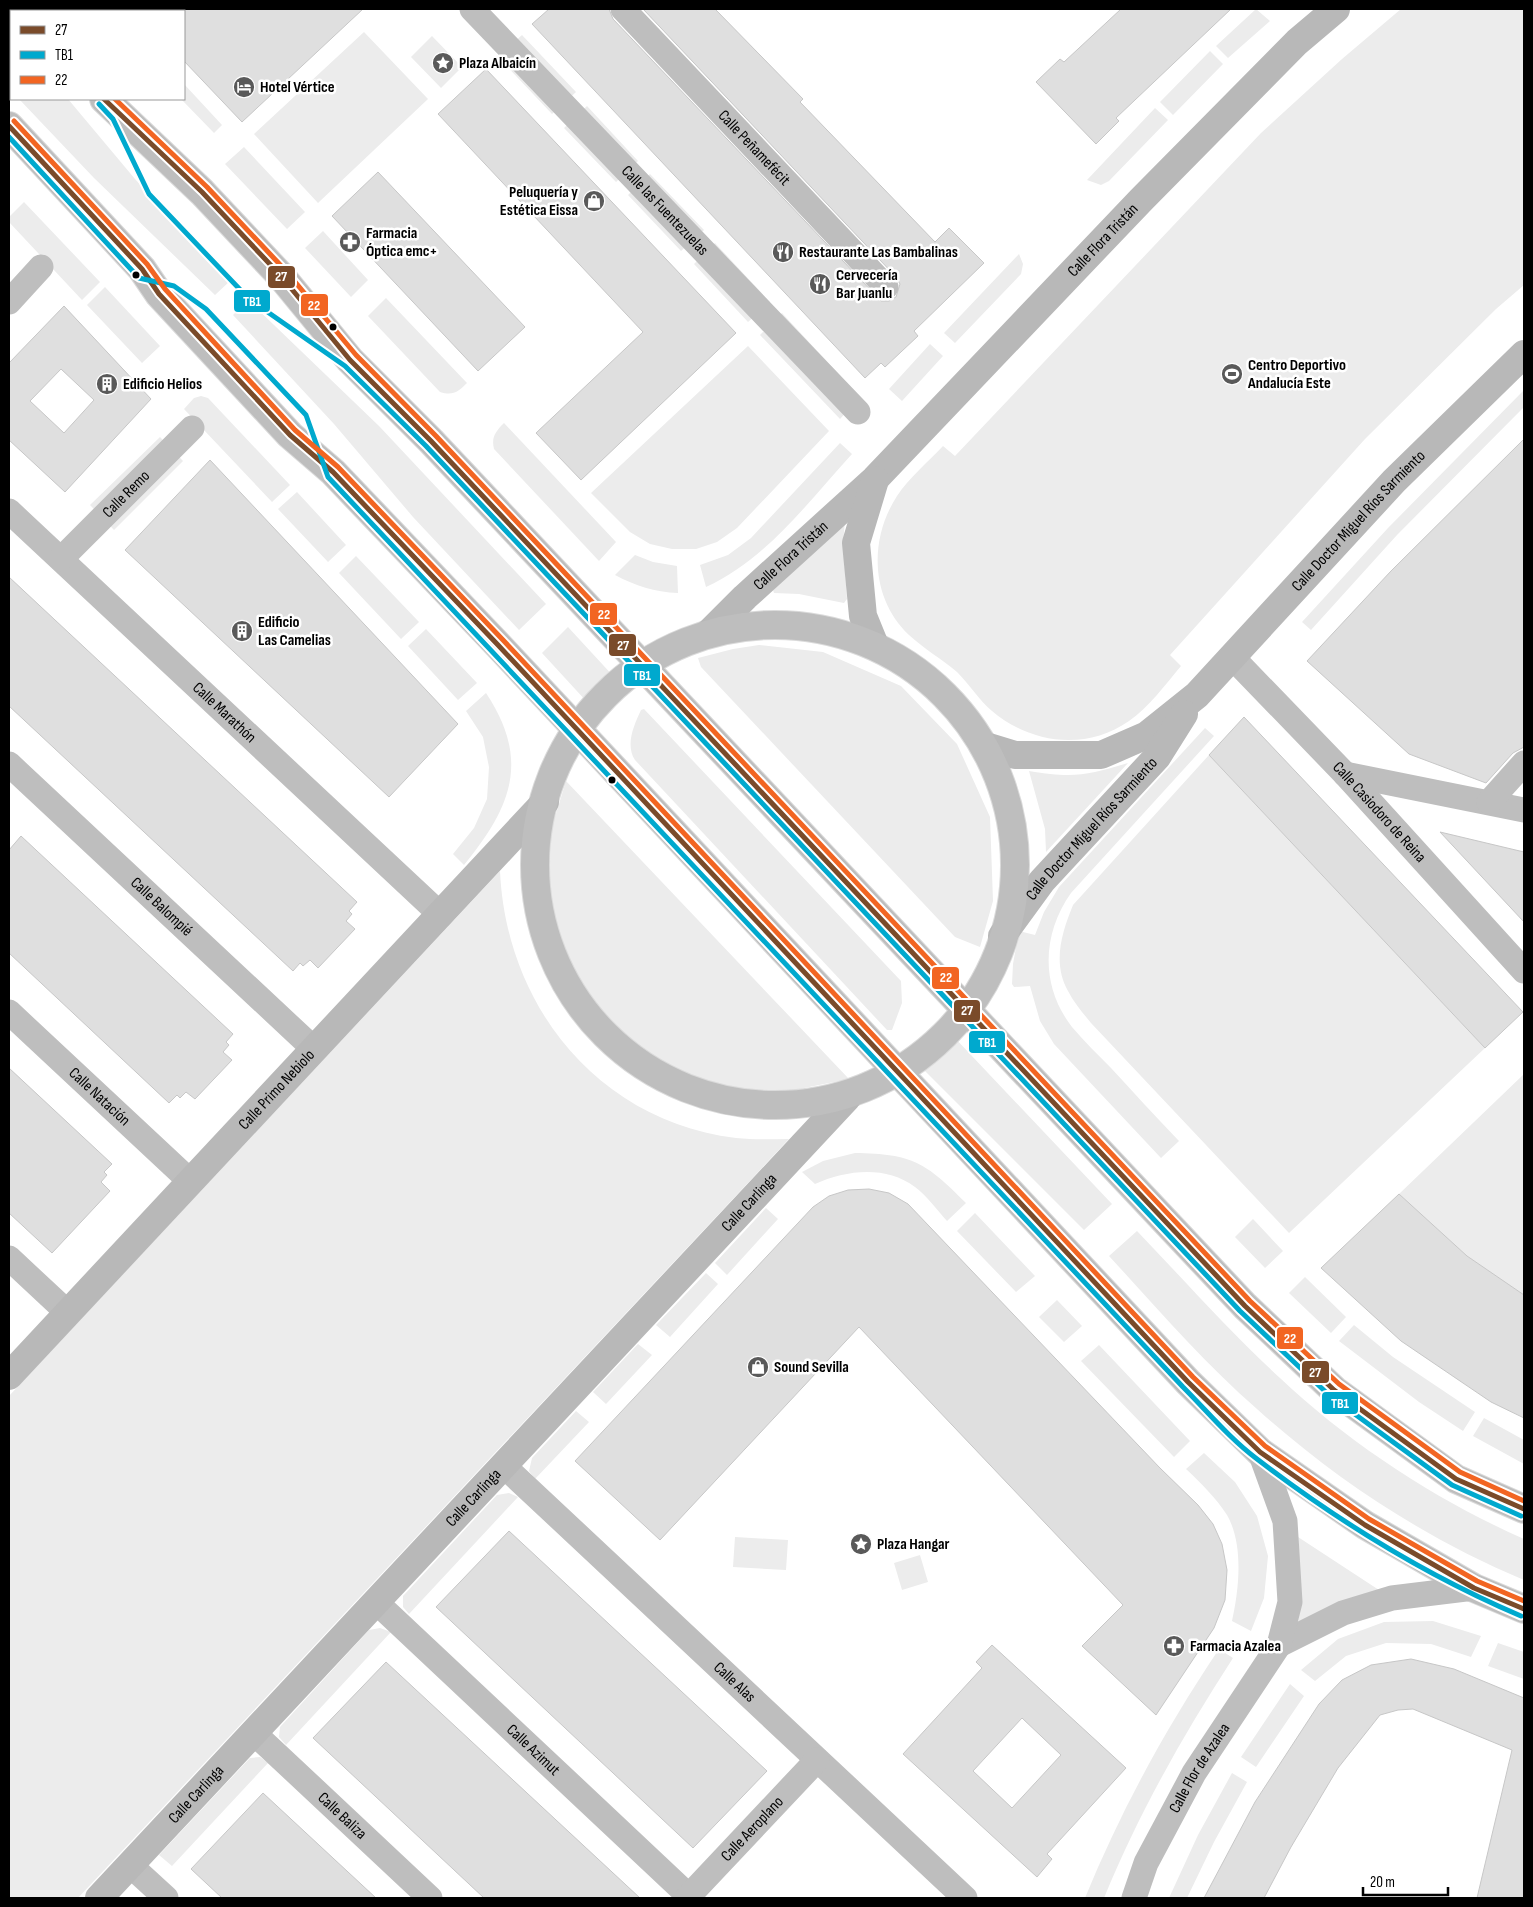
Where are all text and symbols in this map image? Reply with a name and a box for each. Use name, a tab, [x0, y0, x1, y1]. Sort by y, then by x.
legend	[10, 10, 185, 100]
text: 27	[55, 21, 67, 40]
text: TB1	[55, 46, 74, 65]
place icon: Plaza Albaicín	[431, 51, 455, 75]
place label: Plaza Albaicín	[459, 54, 536, 73]
text: 22	[55, 71, 67, 90]
hotel icon: Hotel Vértice	[232, 75, 256, 99]
place label: Hotel Vértice	[260, 78, 335, 97]
street label: Calle Peñamefécit	[714, 106, 794, 189]
street label: Calle las Fuentezuelas	[618, 162, 713, 260]
place label: Peluquería y Estética Eissa	[500, 183, 578, 220]
shop icon: Peluquería y Estética Eissa	[582, 189, 606, 213]
street label: Calle Flora Tristán	[1064, 200, 1142, 281]
place label: Farmacia Óptica emc+	[366, 224, 437, 261]
pharmacy icon: Farmacia Óptica emc+	[338, 230, 362, 254]
restaurant icon: Restaurante Las Bambalinas	[771, 240, 795, 264]
place label: Restaurante Las Bambalinas	[799, 243, 958, 262]
line badge: 27	[267, 265, 296, 289]
place label: Cervecería Bar Juanlu	[836, 266, 898, 303]
text: 27	[275, 268, 288, 285]
unlabelled marker	[131, 270, 141, 280]
restaurant icon: Cervecería Bar Juanlu	[808, 272, 832, 296]
line badge: TB1	[233, 289, 271, 313]
text: TB1	[243, 293, 262, 310]
line badge: 22	[300, 293, 329, 317]
text: 22	[308, 297, 320, 314]
unlabelled marker	[328, 322, 338, 332]
place label: Centro Deportivo Andalucía Este	[1247, 356, 1346, 393]
sports icon: Centro Deportivo Andalucía Este	[1220, 362, 1244, 386]
building icon: Edificio Helios	[95, 372, 119, 396]
place label: Edificio Helios	[123, 375, 202, 394]
street label: Calle Doctor Miguel Ríos Sarmiento	[1288, 446, 1429, 595]
street label: Calle Remo	[98, 466, 154, 522]
street label: Calle Flora Tristán	[750, 517, 832, 594]
line badge: 22	[589, 602, 618, 626]
text: 22	[598, 606, 610, 623]
place label: Edificio Las Camelias	[258, 613, 331, 650]
building icon: Edificio Las Camelias	[230, 619, 254, 643]
line badge: 27	[608, 633, 637, 657]
text: 27	[617, 637, 630, 654]
line badge: TB1	[623, 663, 661, 687]
text: TB1	[633, 667, 652, 684]
street label: Calle Marathón	[189, 678, 260, 747]
street label: Calle Doctor Miguel Ríos Sarmiento	[1022, 753, 1161, 904]
street label: Calle Casiodoro de Reina	[1329, 758, 1430, 866]
unlabelled marker	[607, 775, 617, 785]
street label: Calle Balompié	[127, 873, 197, 940]
line badge: 22	[931, 966, 960, 990]
text: 22	[940, 969, 952, 986]
line badge: 27	[953, 999, 981, 1023]
text: 27	[961, 1002, 974, 1019]
line badge: TB1	[968, 1030, 1006, 1054]
text: TB1	[978, 1034, 997, 1051]
street label: Calle Primo Nebiolo	[234, 1045, 319, 1134]
street label: Calle Natación	[65, 1063, 134, 1130]
street label: Calle Carlinga	[718, 1170, 781, 1236]
line badge: 22	[1276, 1326, 1304, 1350]
text: 22	[1284, 1330, 1296, 1347]
shop icon: Sound Sevilla	[746, 1355, 770, 1379]
place label: Sound Sevilla	[774, 1358, 849, 1377]
line badge: 27	[1301, 1360, 1330, 1384]
text: 27	[1309, 1364, 1322, 1381]
line badge: TB1	[1321, 1391, 1359, 1415]
text: TB1	[1331, 1395, 1350, 1412]
street label: Calle Carlinga	[442, 1465, 505, 1531]
place icon: Plaza Hangar	[849, 1532, 873, 1556]
place label: Plaza Hangar	[877, 1535, 950, 1554]
pharmacy icon: Farmacia Azalea	[1162, 1634, 1186, 1658]
place label: Farmacia Azalea	[1190, 1637, 1281, 1656]
street label: Calle Alas	[710, 1658, 760, 1706]
street label: Calle Azimut	[503, 1720, 564, 1780]
street label: Calle Flor de Azalea	[1165, 1720, 1234, 1816]
street label: Calle Carlinga	[164, 1761, 228, 1827]
street label: Calle Baliza	[314, 1788, 371, 1843]
street label: Calle Aeroplano	[717, 1792, 787, 1865]
scale bar	[1363, 1864, 1448, 1896]
text: 20 m	[1370, 1873, 1395, 1892]

